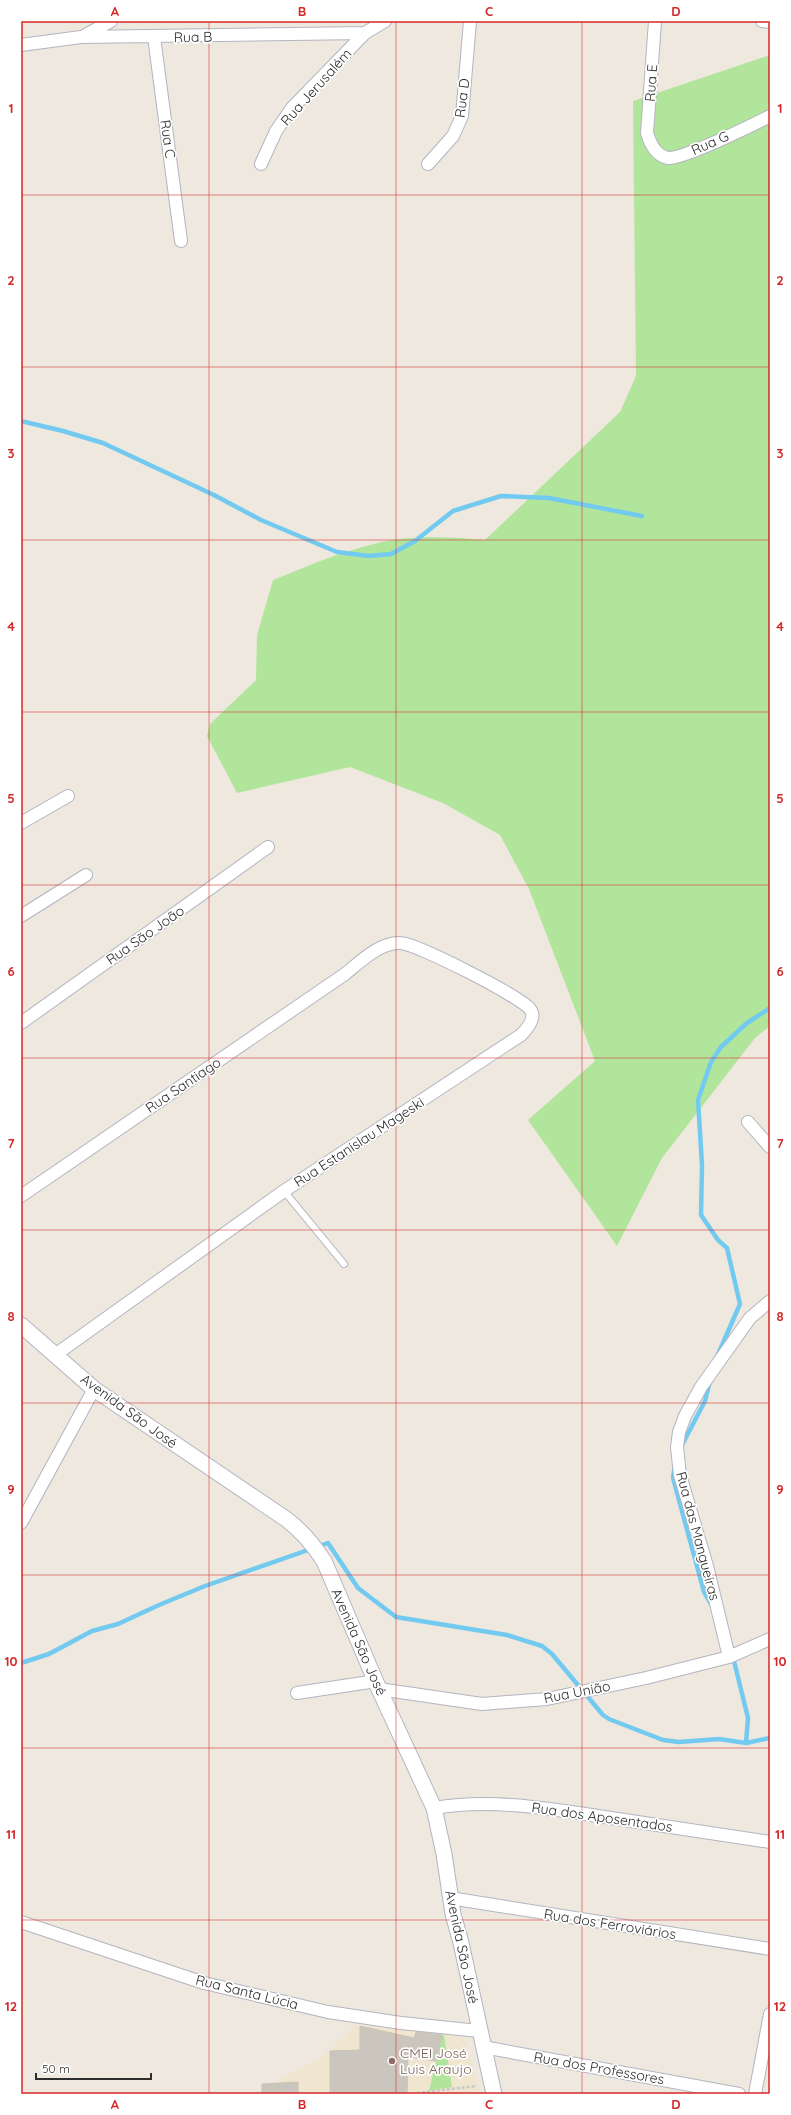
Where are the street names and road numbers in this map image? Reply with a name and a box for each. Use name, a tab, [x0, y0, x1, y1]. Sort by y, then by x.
street label: Rua B	[174, 28, 212, 46]
street label: Rua Jerusalém	[277, 45, 355, 129]
street label: Rua E	[641, 64, 661, 102]
street label: Rua D	[451, 77, 473, 119]
street label: Rua C	[156, 119, 180, 159]
street label: Rua G	[688, 127, 732, 159]
street label: Rua São João	[102, 901, 188, 969]
street label: Rua Santiago	[142, 1053, 224, 1117]
street label: Rua Estanislau Mageski	[290, 1093, 428, 1191]
street label: Avenida São José	[77, 1370, 181, 1452]
street label: Rua das Mangueiras	[672, 1470, 724, 1602]
street label: Avenida São José	[327, 1586, 391, 1698]
street label: Rua União	[542, 1677, 612, 1707]
street label: Rua dos Aposentados	[530, 1798, 674, 1836]
street label: Avenida São José	[441, 1889, 483, 2005]
street label: Rua dos Ferroviários	[543, 1905, 677, 1943]
street label: Rua Santa Lúcia	[194, 1971, 300, 2013]
street label: Rua dos Professores	[532, 2048, 666, 2088]

